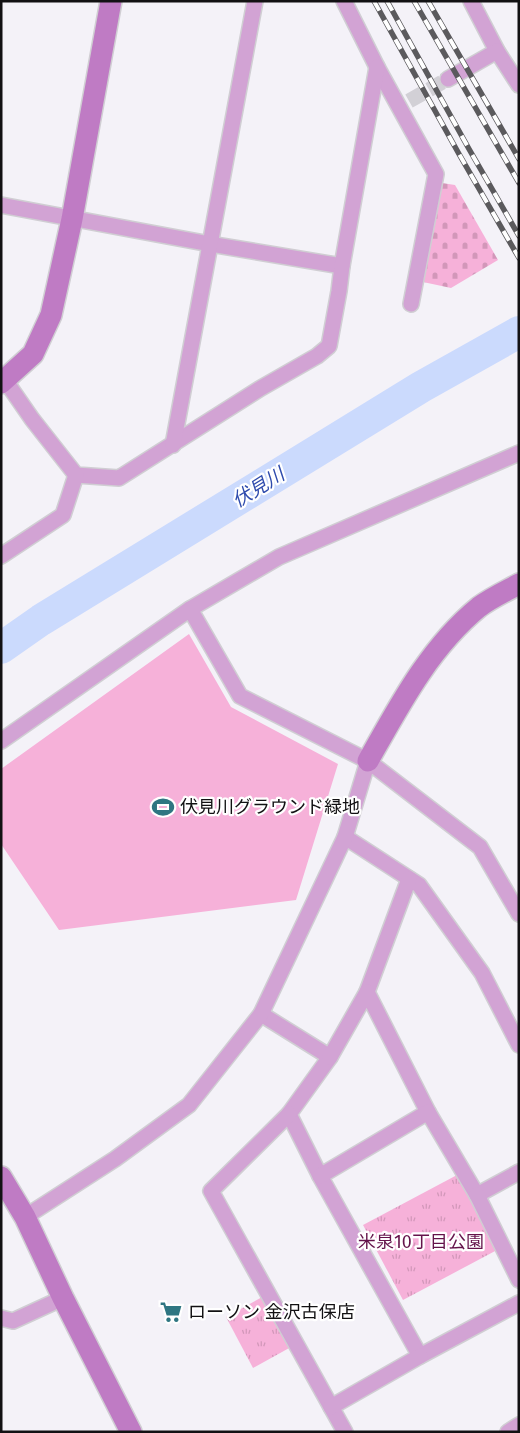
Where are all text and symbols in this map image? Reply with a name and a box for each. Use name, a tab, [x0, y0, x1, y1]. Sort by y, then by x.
water label: 伏見川	[228, 462, 290, 512]
sports icon: 伏見川グラウンド緑地	[150, 794, 176, 820]
place label: 伏見川グラウンド緑地	[180, 796, 360, 818]
park label: 米泉10丁目公園	[358, 1231, 484, 1253]
supermarket icon: ローソン 金沢古保店	[158, 1299, 184, 1325]
place label: ローソン 金沢古保店	[188, 1301, 355, 1323]

